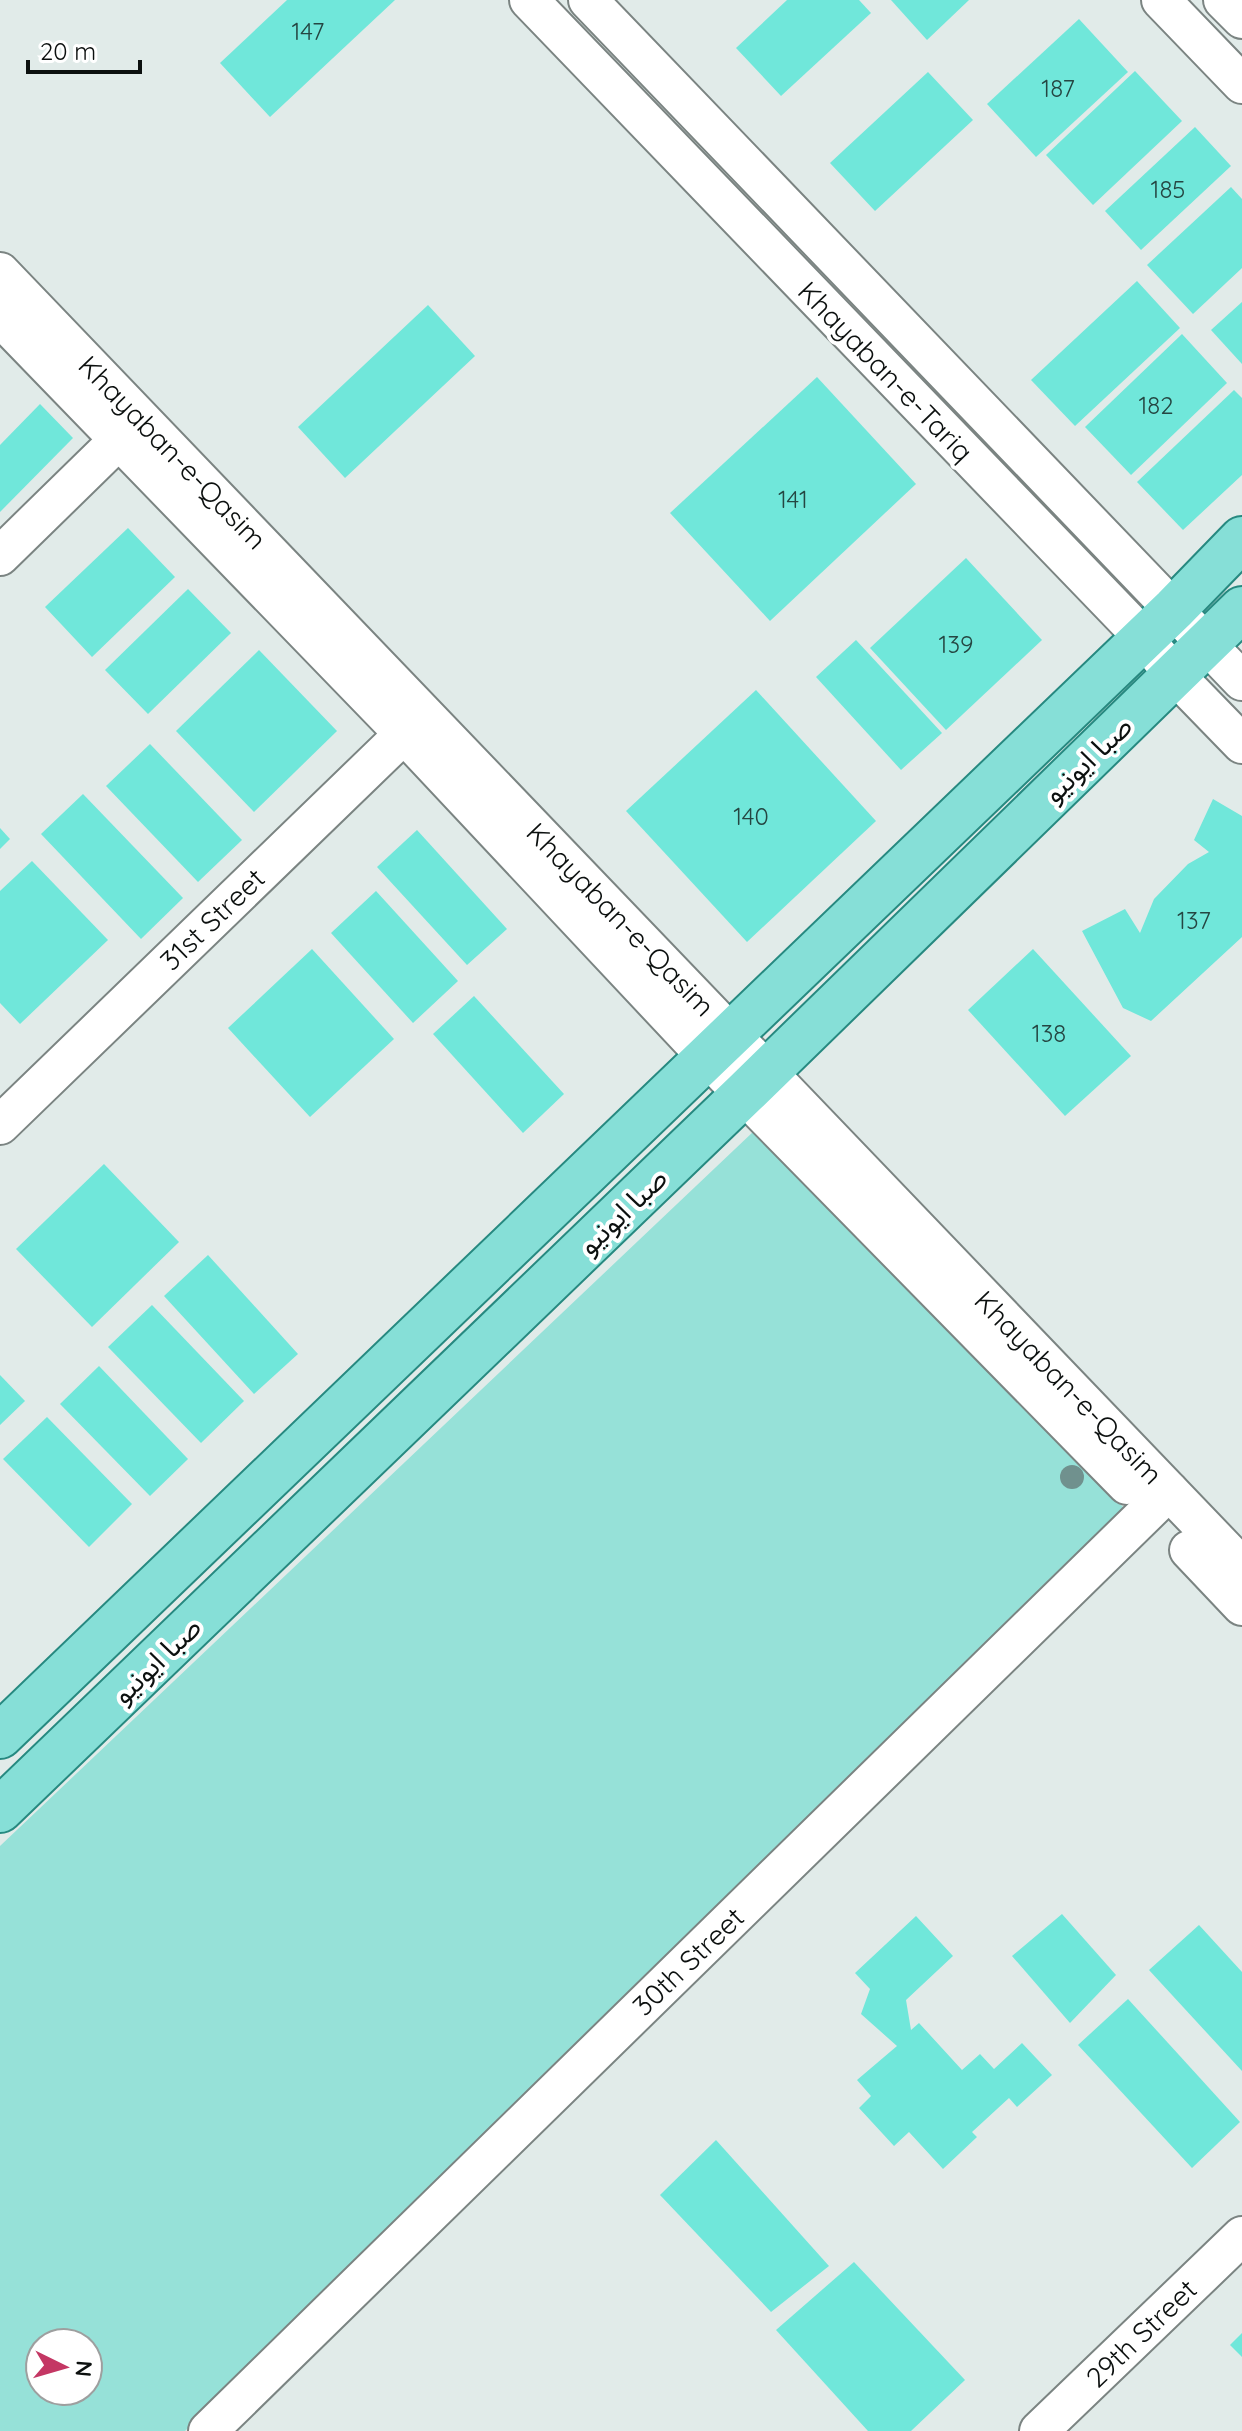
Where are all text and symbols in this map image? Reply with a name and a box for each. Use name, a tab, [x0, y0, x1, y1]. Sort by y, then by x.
house number: 147	[292, 16, 324, 46]
scale bar	[28, 24, 140, 74]
text: 20 m	[40, 36, 96, 66]
house number: 187	[1041, 73, 1075, 103]
house number: 185	[1151, 174, 1185, 204]
street label: Khayaban-e-Tariq	[791, 274, 981, 468]
street label: Khayaban-e-Qasim	[72, 348, 274, 556]
house number: 182	[1138, 390, 1174, 420]
house number: 141	[778, 484, 808, 514]
house number: 139	[939, 629, 973, 659]
street label: صبا ایونیو	[1035, 708, 1139, 810]
house number: 140	[733, 801, 769, 831]
street label: Khayaban-e-Qasim	[520, 815, 722, 1023]
street label: 31st Street	[152, 861, 272, 977]
house number: 137	[1177, 905, 1211, 935]
house number: 138	[1032, 1018, 1066, 1048]
street label: صبا ایونیو	[570, 1160, 674, 1262]
street label: Khayaban-e-Qasim	[968, 1283, 1170, 1491]
street label: صبا ایونیو	[104, 1609, 208, 1711]
street label: 30th Street	[625, 1899, 751, 2023]
street label: 29th Street	[1078, 2272, 1204, 2394]
north arrow	[24, 2327, 104, 2407]
text: N	[69, 2359, 99, 2378]

